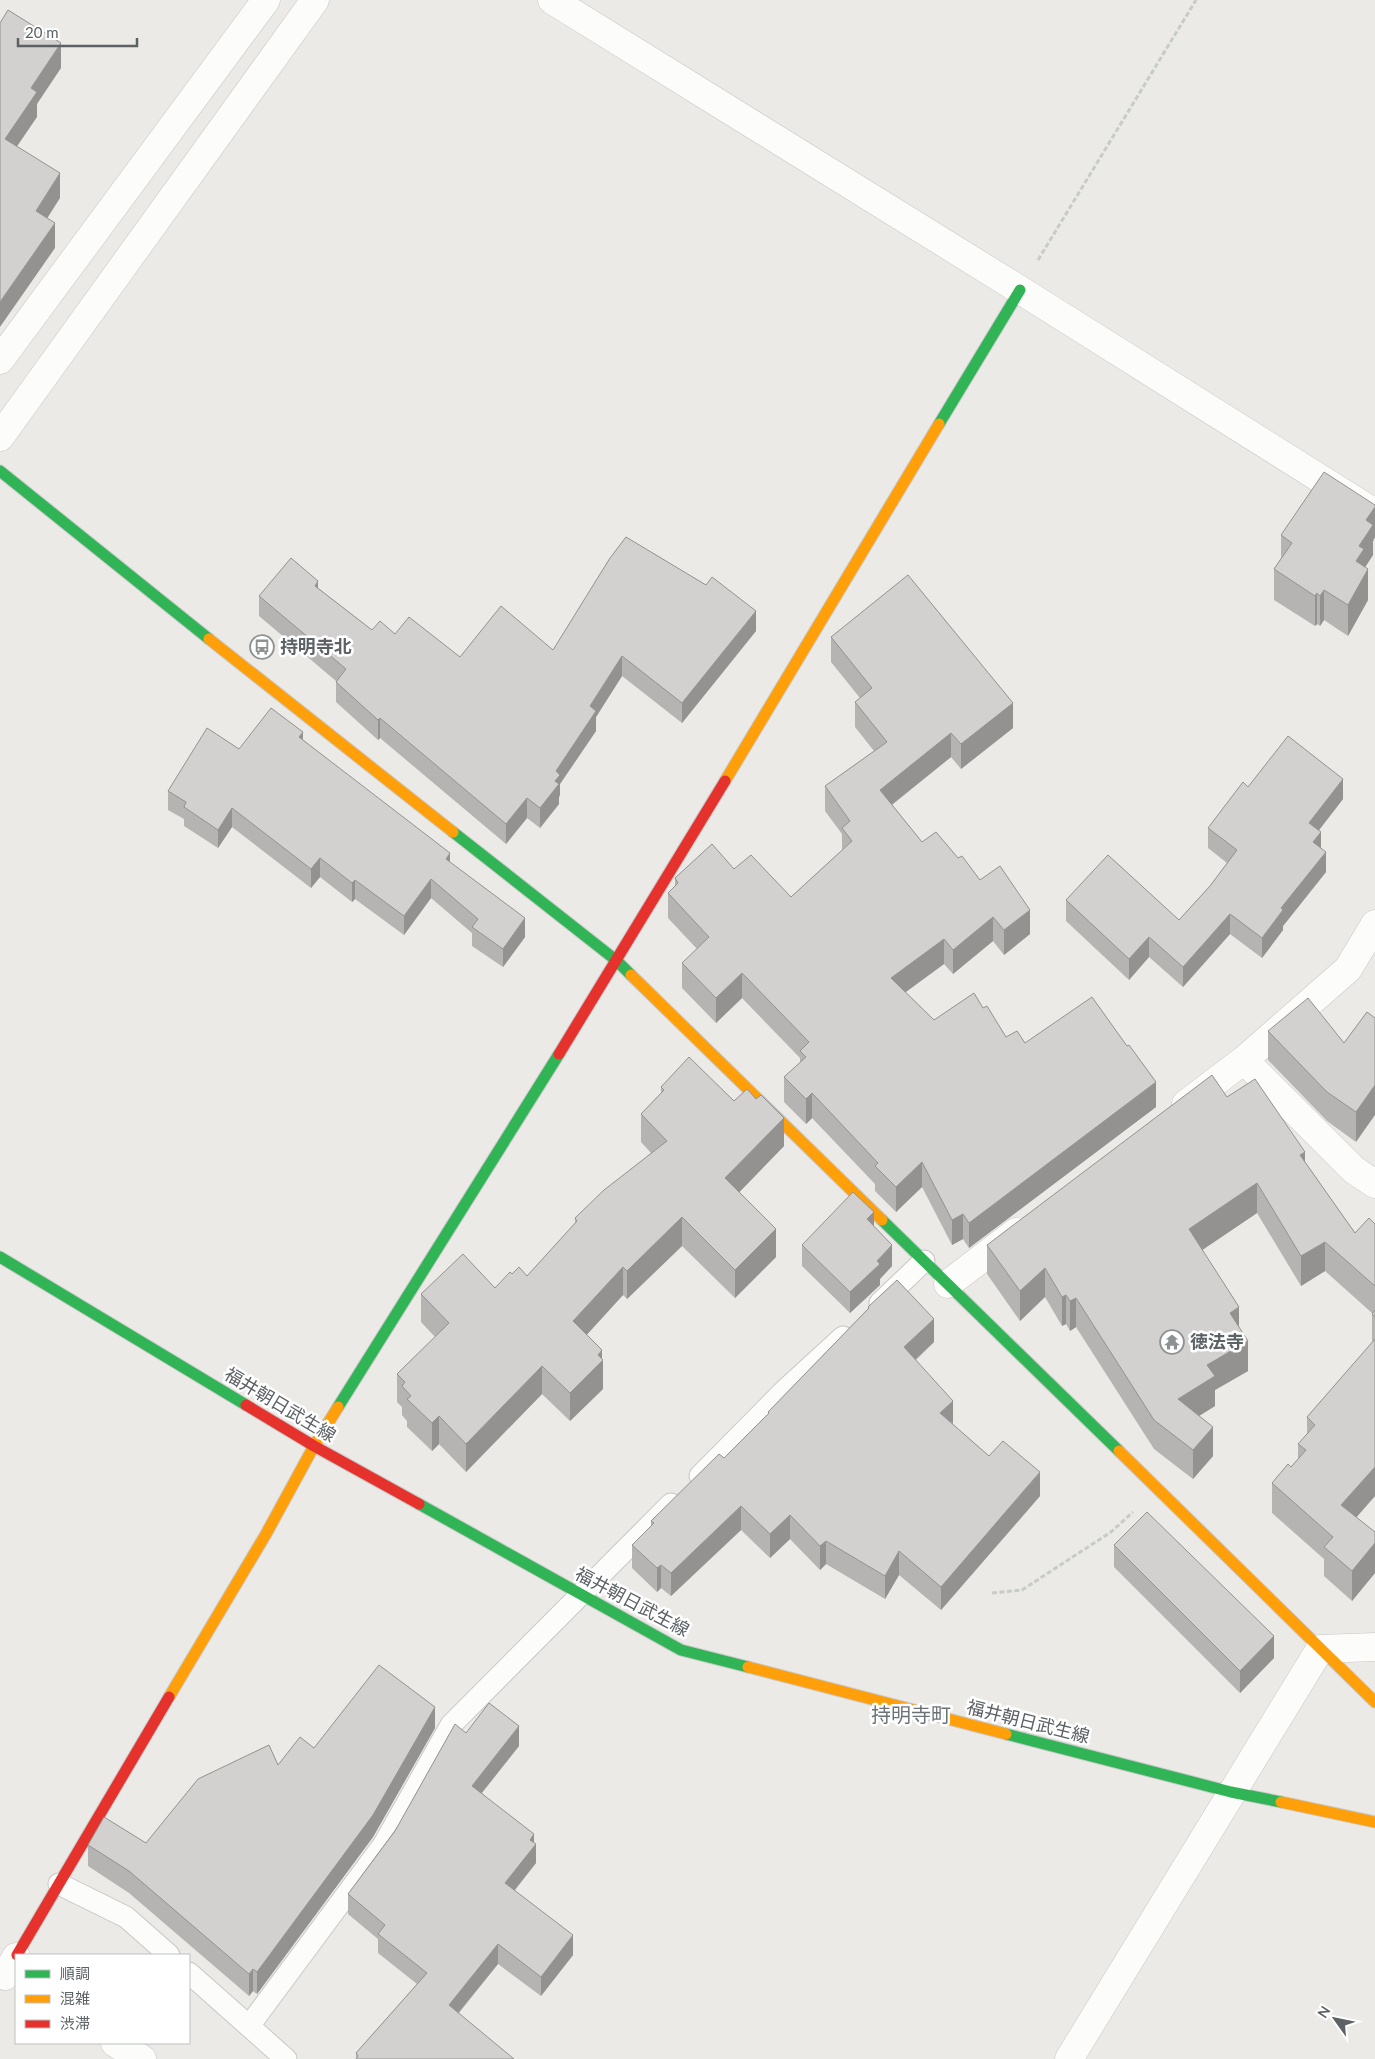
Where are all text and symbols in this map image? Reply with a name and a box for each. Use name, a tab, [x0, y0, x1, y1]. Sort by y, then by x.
scale bar	[18, 15, 136, 47]
text: 20 m	[25, 23, 59, 41]
bus stop icon: 持明寺北	[249, 634, 275, 660]
place label: 持明寺北	[280, 635, 352, 657]
temple icon: 徳法寺	[1159, 1329, 1185, 1355]
place label: 徳法寺	[1190, 1330, 1244, 1352]
street label: 福井朝日武生線	[221, 1362, 340, 1446]
street label: 福井朝日武生線	[572, 1562, 693, 1640]
street label: 福井朝日武生線	[964, 1695, 1092, 1747]
district label: 持明寺町	[871, 1702, 951, 1726]
legend	[15, 1954, 190, 2044]
text: 順調	[60, 1964, 90, 1982]
text: 混雑	[60, 1989, 90, 2007]
north arrow	[1310, 1994, 1360, 2044]
text: N	[1314, 2002, 1334, 2021]
text: 渋滞	[60, 2014, 90, 2032]

